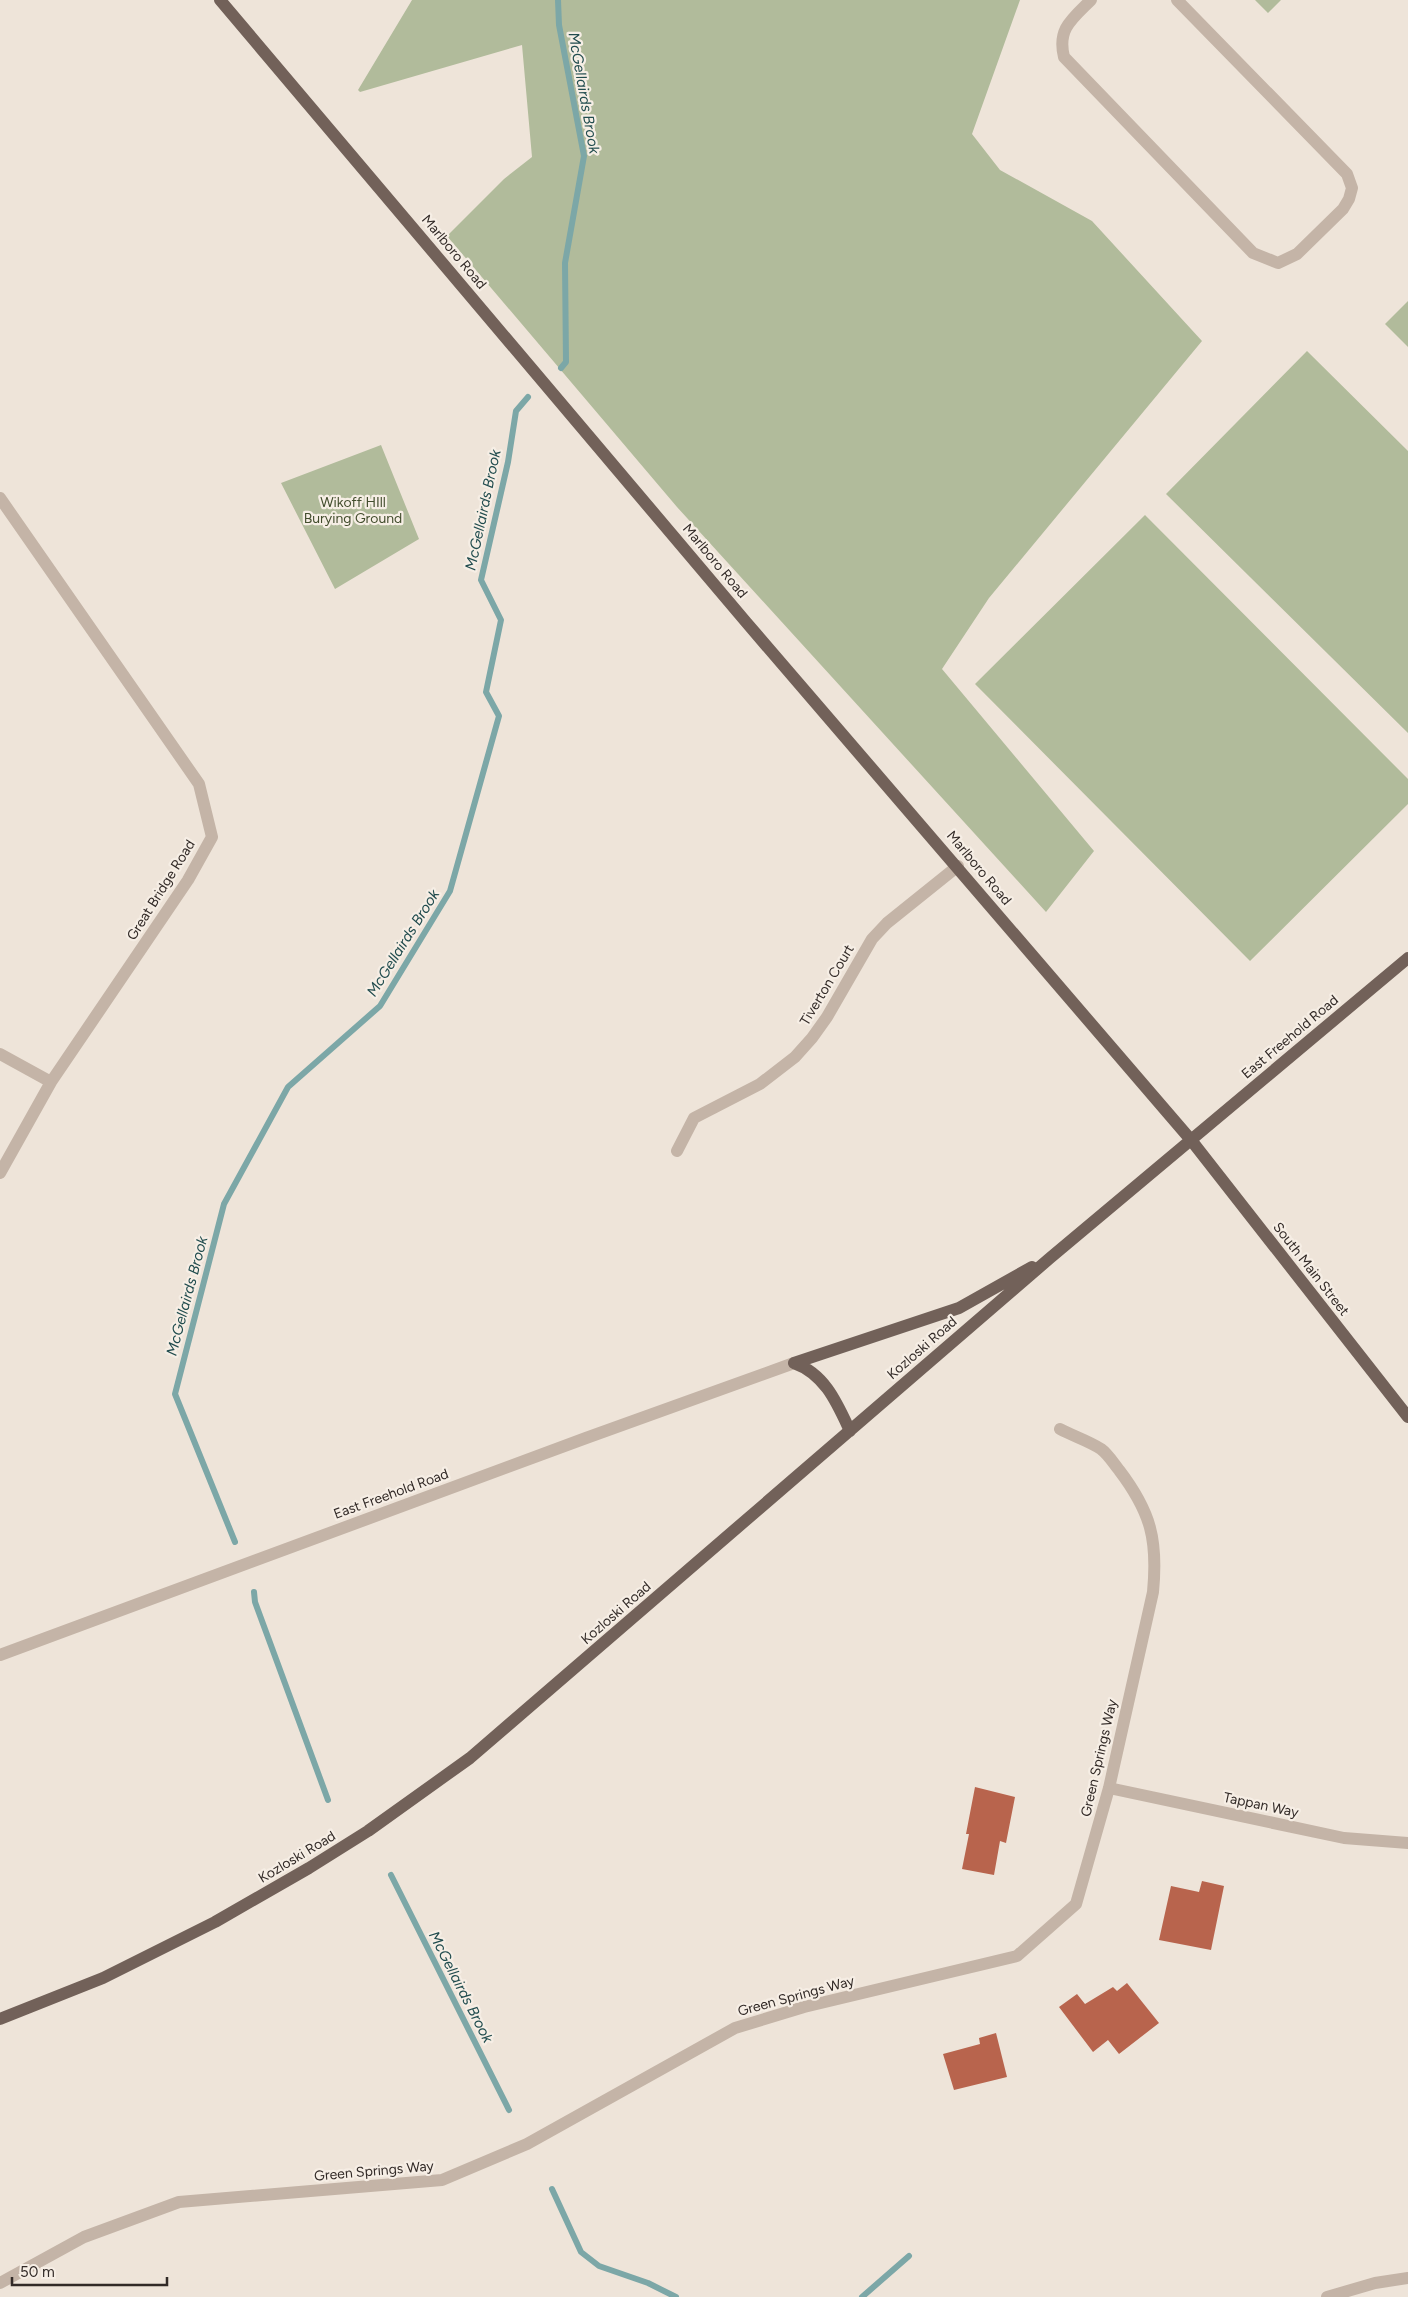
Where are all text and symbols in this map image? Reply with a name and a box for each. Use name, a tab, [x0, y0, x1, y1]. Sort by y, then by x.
water label: McGellairds Brook	[564, 31, 604, 156]
street label: Marlboro Road	[418, 211, 490, 293]
water label: McGellairds Brook	[461, 447, 505, 572]
park label: Wikoff HIll Burying Ground	[304, 494, 402, 527]
street label: Marlboro Road	[679, 520, 751, 602]
street label: Marlboro Road	[943, 827, 1015, 909]
street label: Great Bridge Road	[123, 837, 199, 943]
water label: McGellairds Brook	[363, 885, 444, 1000]
street label: Tiverton Court	[796, 942, 858, 1028]
street label: East Freehold Road	[1238, 992, 1342, 1082]
street label: South Main Street	[1269, 1219, 1353, 1319]
water label: McGellairds Brook	[162, 1234, 212, 1358]
street label: Kozloski Road	[884, 1313, 960, 1383]
street label: East Freehold Road	[331, 1465, 451, 1523]
street label: Kozloski Road	[578, 1578, 654, 1648]
street label: Green Springs Way	[1077, 1697, 1121, 1818]
street label: Tappan Way	[1222, 1789, 1301, 1821]
street label: Kozloski Road	[255, 1827, 339, 1887]
water label: McGellairds Brook	[425, 1928, 497, 2047]
street label: Green Springs Way	[736, 1972, 857, 2020]
street label: Green Springs Way	[313, 2157, 435, 2185]
scale bar	[12, 2254, 168, 2286]
text: 50 m	[20, 2263, 55, 2281]

